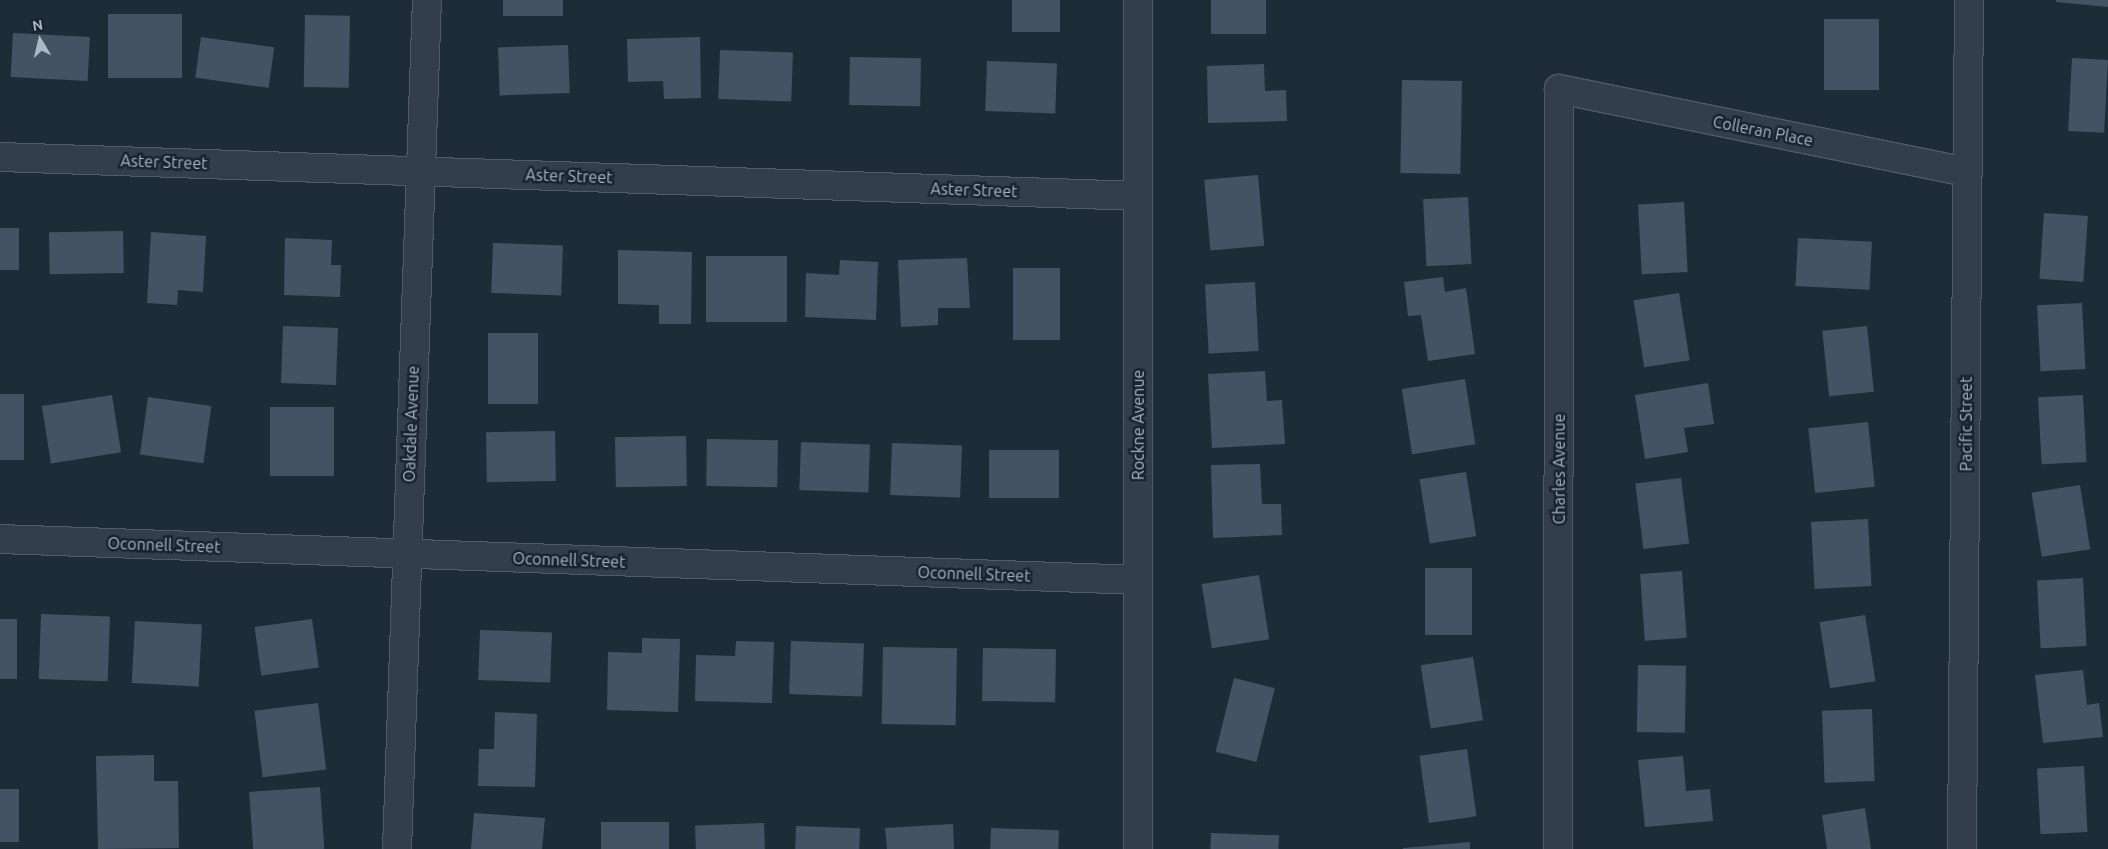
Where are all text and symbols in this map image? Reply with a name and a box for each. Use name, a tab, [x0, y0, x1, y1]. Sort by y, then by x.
north arrow	[15, 15, 65, 65]
text: N	[31, 16, 44, 34]
street label: Colleran Place	[1711, 112, 1815, 150]
street label: Aster Street	[120, 151, 208, 173]
street label: Aster Street	[525, 165, 613, 187]
street label: Aster Street	[930, 179, 1018, 201]
street label: Oakdale Avenue	[399, 365, 423, 483]
street label: Rockne Avenue	[1128, 370, 1148, 480]
street label: Pacific Street	[1956, 377, 1976, 471]
street label: Charles Avenue	[1549, 414, 1569, 524]
street label: Oconnell Street	[107, 533, 221, 557]
street label: Oconnell Street	[512, 548, 626, 572]
street label: Oconnell Street	[917, 562, 1031, 586]

